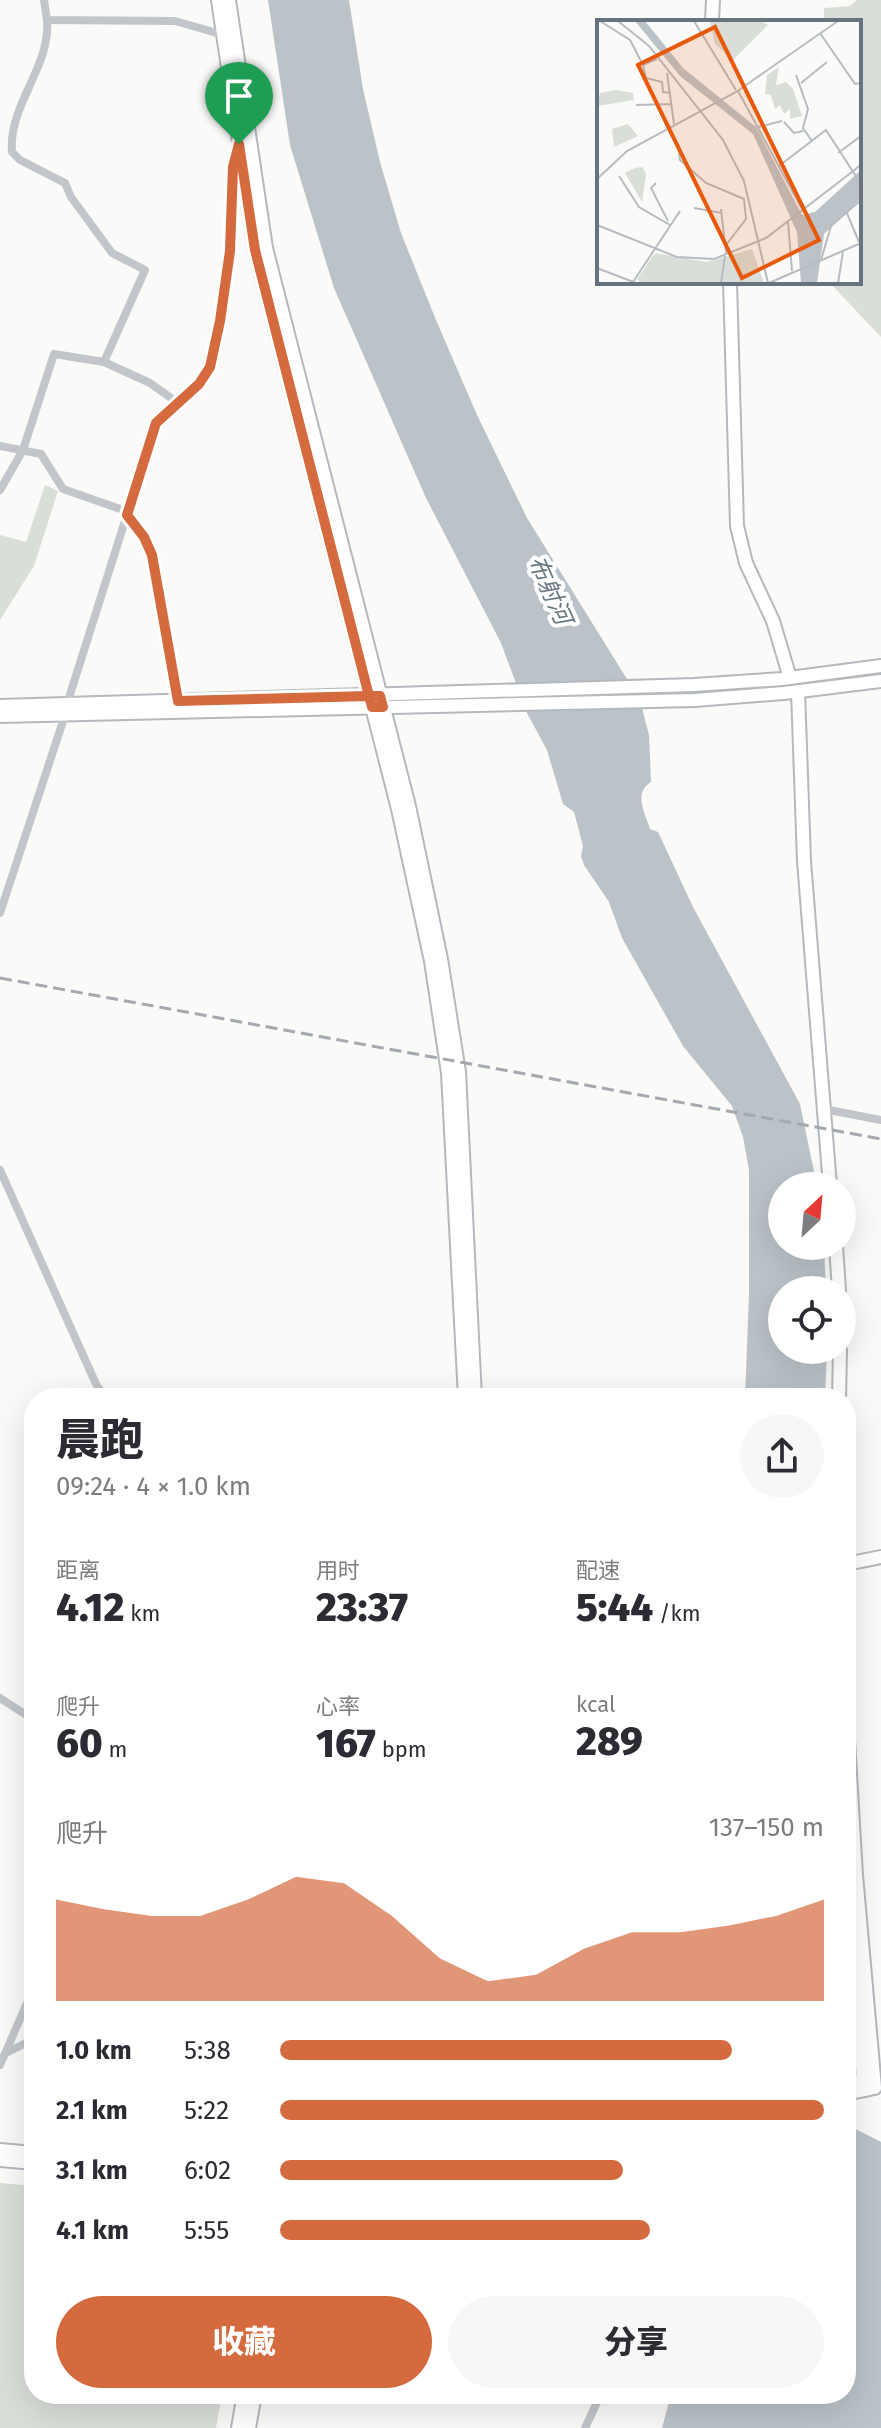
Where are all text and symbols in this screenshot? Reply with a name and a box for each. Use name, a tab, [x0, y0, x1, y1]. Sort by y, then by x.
inset map	[597, 20, 861, 284]
pin	[205, 62, 273, 144]
icon: arrive	[217, 74, 261, 118]
water label: 布射河	[523, 551, 579, 632]
north arrow	[768, 1172, 856, 1260]
map controls	[768, 1172, 856, 1364]
button: locate	[768, 1276, 856, 1364]
text: 晨跑	[56, 1414, 144, 1467]
button: share	[740, 1414, 824, 1498]
text: 09:24 · 4 × 1.0 km	[56, 1471, 251, 1502]
text: 距离	[56, 1557, 100, 1584]
text: 用时	[316, 1557, 360, 1584]
text: 配速	[576, 1557, 620, 1584]
text: 4.12	[56, 1584, 124, 1632]
text: 23:37	[316, 1584, 408, 1632]
text: 5:44	[576, 1584, 653, 1632]
text: km	[124, 1600, 160, 1627]
text: /km	[653, 1600, 701, 1627]
text: kcal	[576, 1691, 616, 1718]
text: 爬升	[56, 1693, 100, 1720]
text: 心率	[316, 1693, 360, 1720]
text: 289	[576, 1718, 643, 1766]
text: 60	[56, 1720, 103, 1768]
text: 167	[316, 1720, 376, 1768]
text: m	[103, 1736, 127, 1763]
text: bpm	[376, 1736, 427, 1763]
text: 137–150 m	[709, 1812, 824, 1843]
text: 爬升	[56, 1818, 108, 1849]
text: 1.0 km	[56, 2035, 132, 2066]
text: 5:38	[184, 2035, 231, 2066]
text: 2.1 km	[56, 2095, 128, 2126]
text: 5:22	[184, 2095, 229, 2126]
text: 3.1 km	[56, 2155, 128, 2186]
text: 6:02	[184, 2155, 231, 2186]
text: 4.1 km	[56, 2215, 129, 2246]
text: 5:55	[184, 2215, 229, 2246]
button: 收藏	[56, 2296, 432, 2388]
button: 分享	[448, 2296, 824, 2388]

